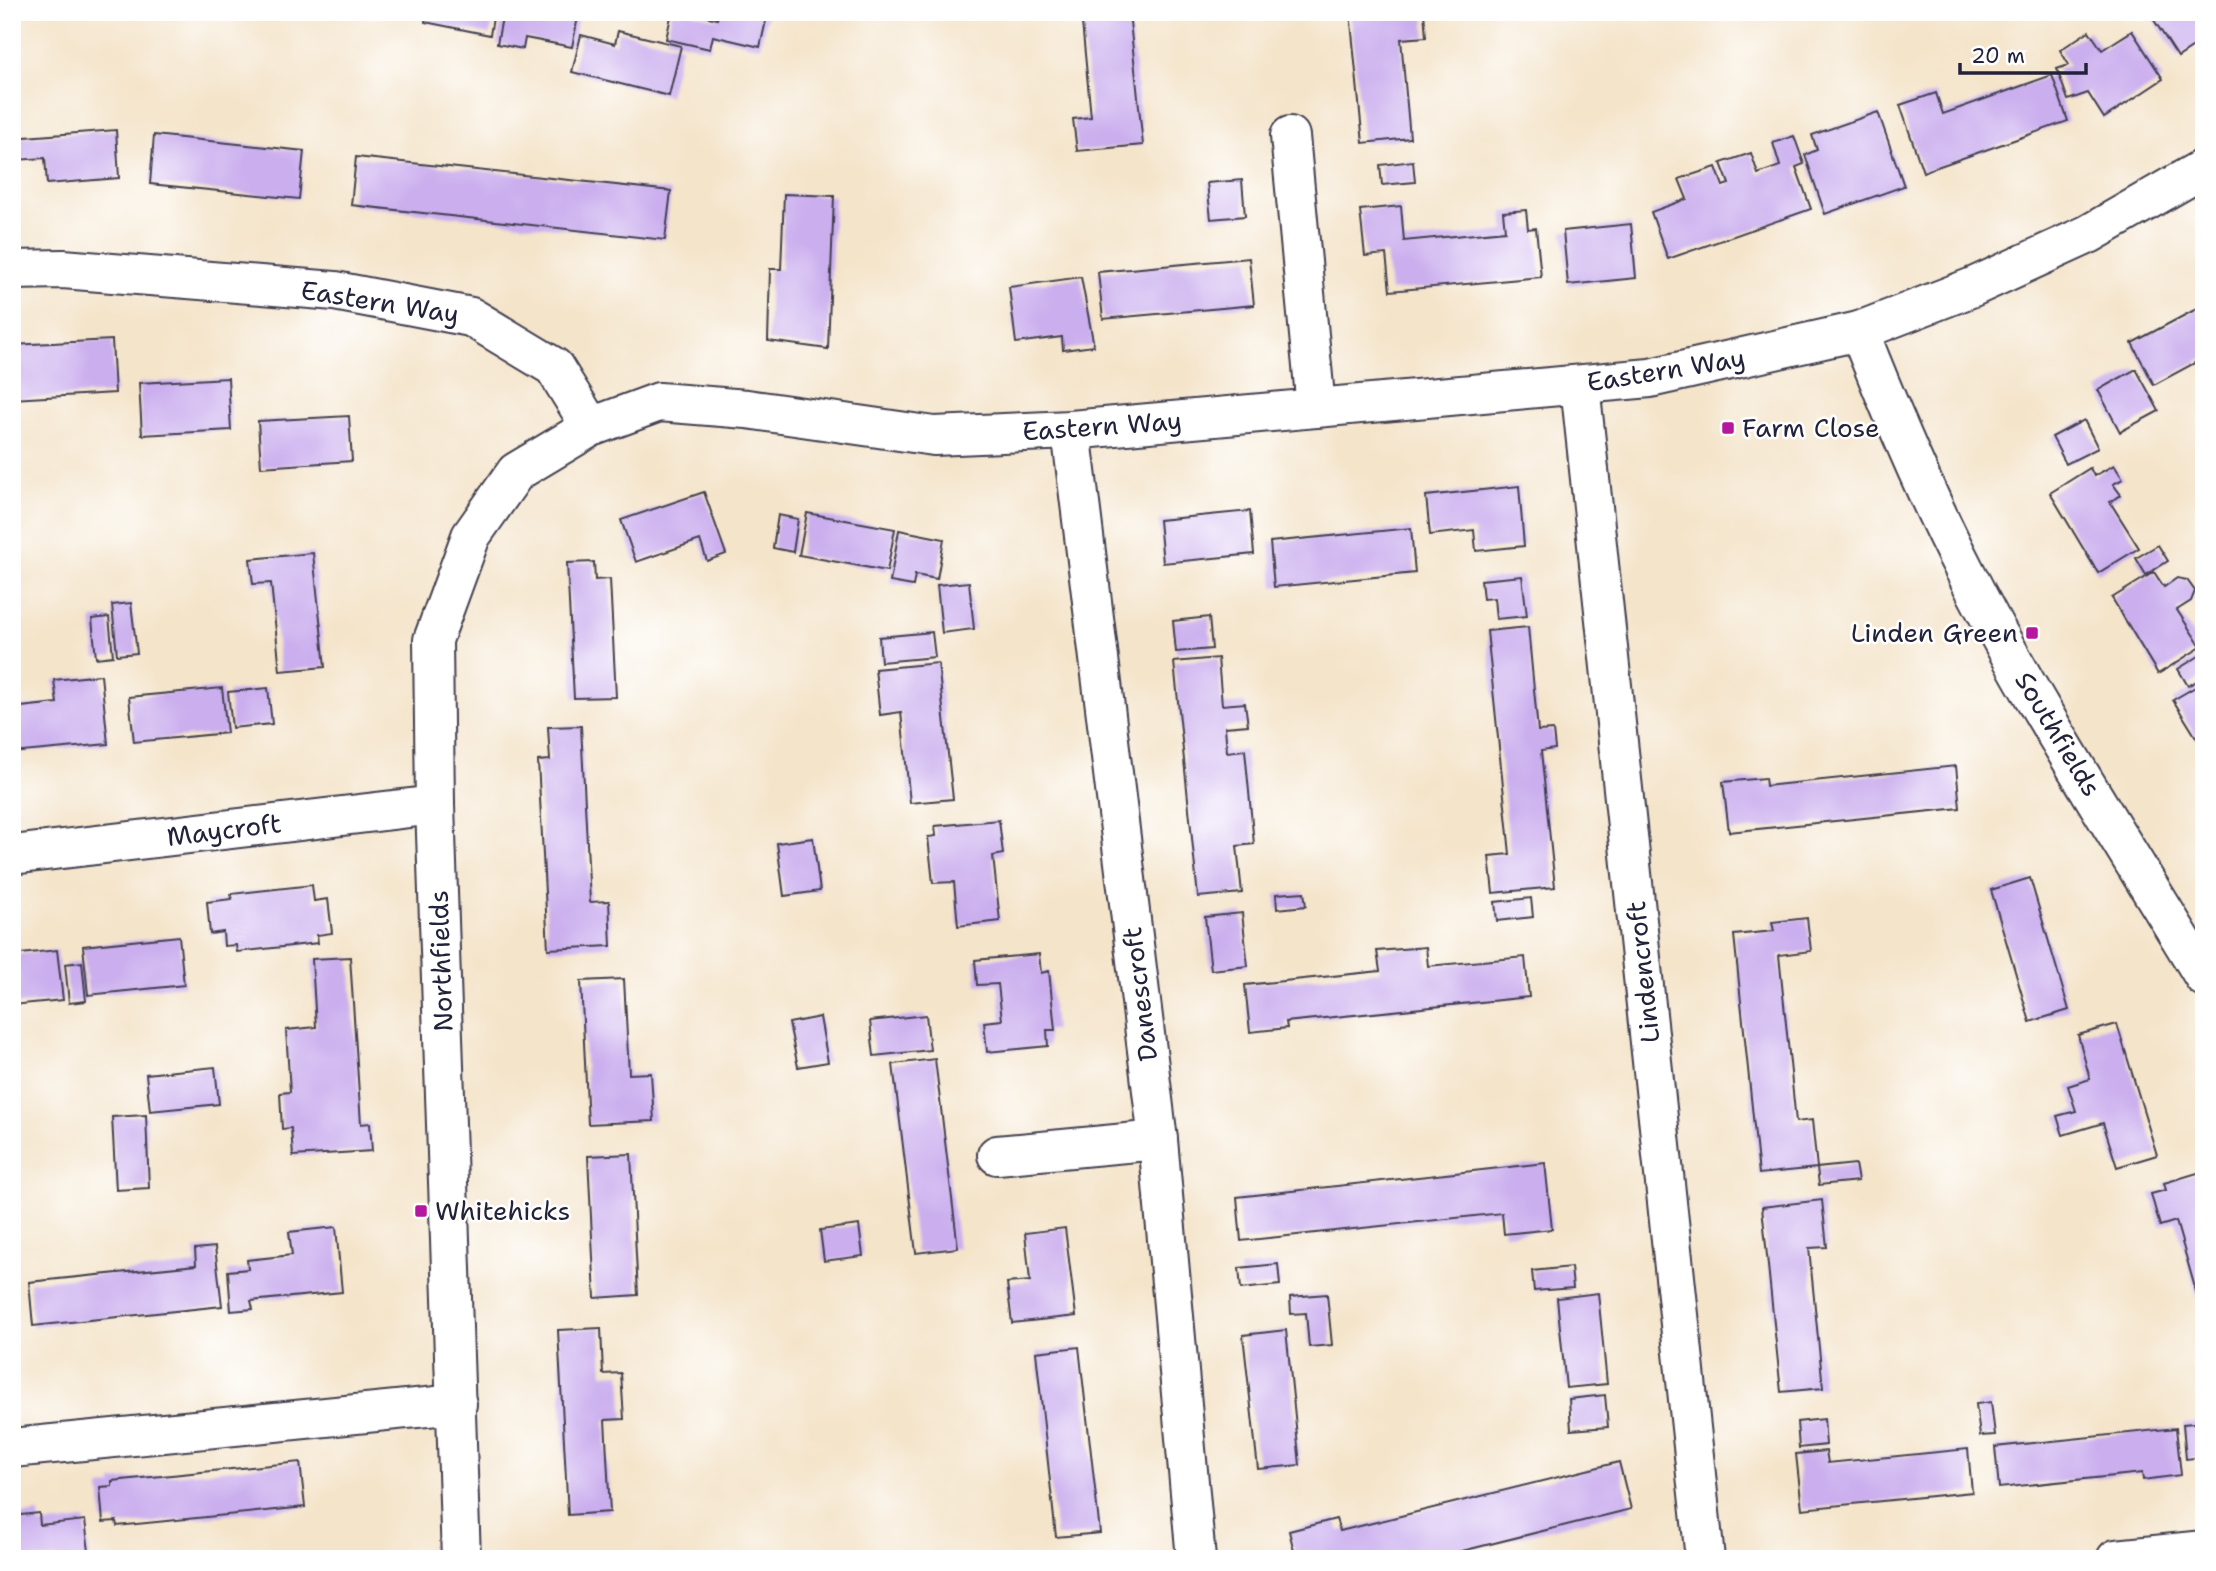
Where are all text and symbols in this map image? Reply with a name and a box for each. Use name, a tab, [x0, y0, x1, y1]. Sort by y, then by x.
scale bar	[1960, 32, 2086, 76]
text: 20 m	[1971, 42, 2025, 70]
street label: Eastern Way	[298, 272, 462, 331]
street label: Eastern Way	[1584, 340, 1748, 399]
street label: Eastern Way	[1021, 402, 1183, 449]
place label: Farm Close	[1742, 410, 1880, 445]
marker: Farm Close	[1720, 420, 1736, 436]
place label: Linden Green	[1851, 615, 2018, 650]
marker: Linden Green	[2024, 625, 2040, 641]
street label: Southfields	[2007, 665, 2109, 803]
street label: Maycroft	[165, 805, 283, 854]
street label: Northfields	[421, 890, 460, 1032]
street label: Lindencroft	[1618, 899, 1667, 1045]
street label: Danescroft	[1114, 925, 1165, 1063]
place label: Whitehicks	[435, 1193, 570, 1228]
marker: Whitehicks	[413, 1203, 429, 1219]

